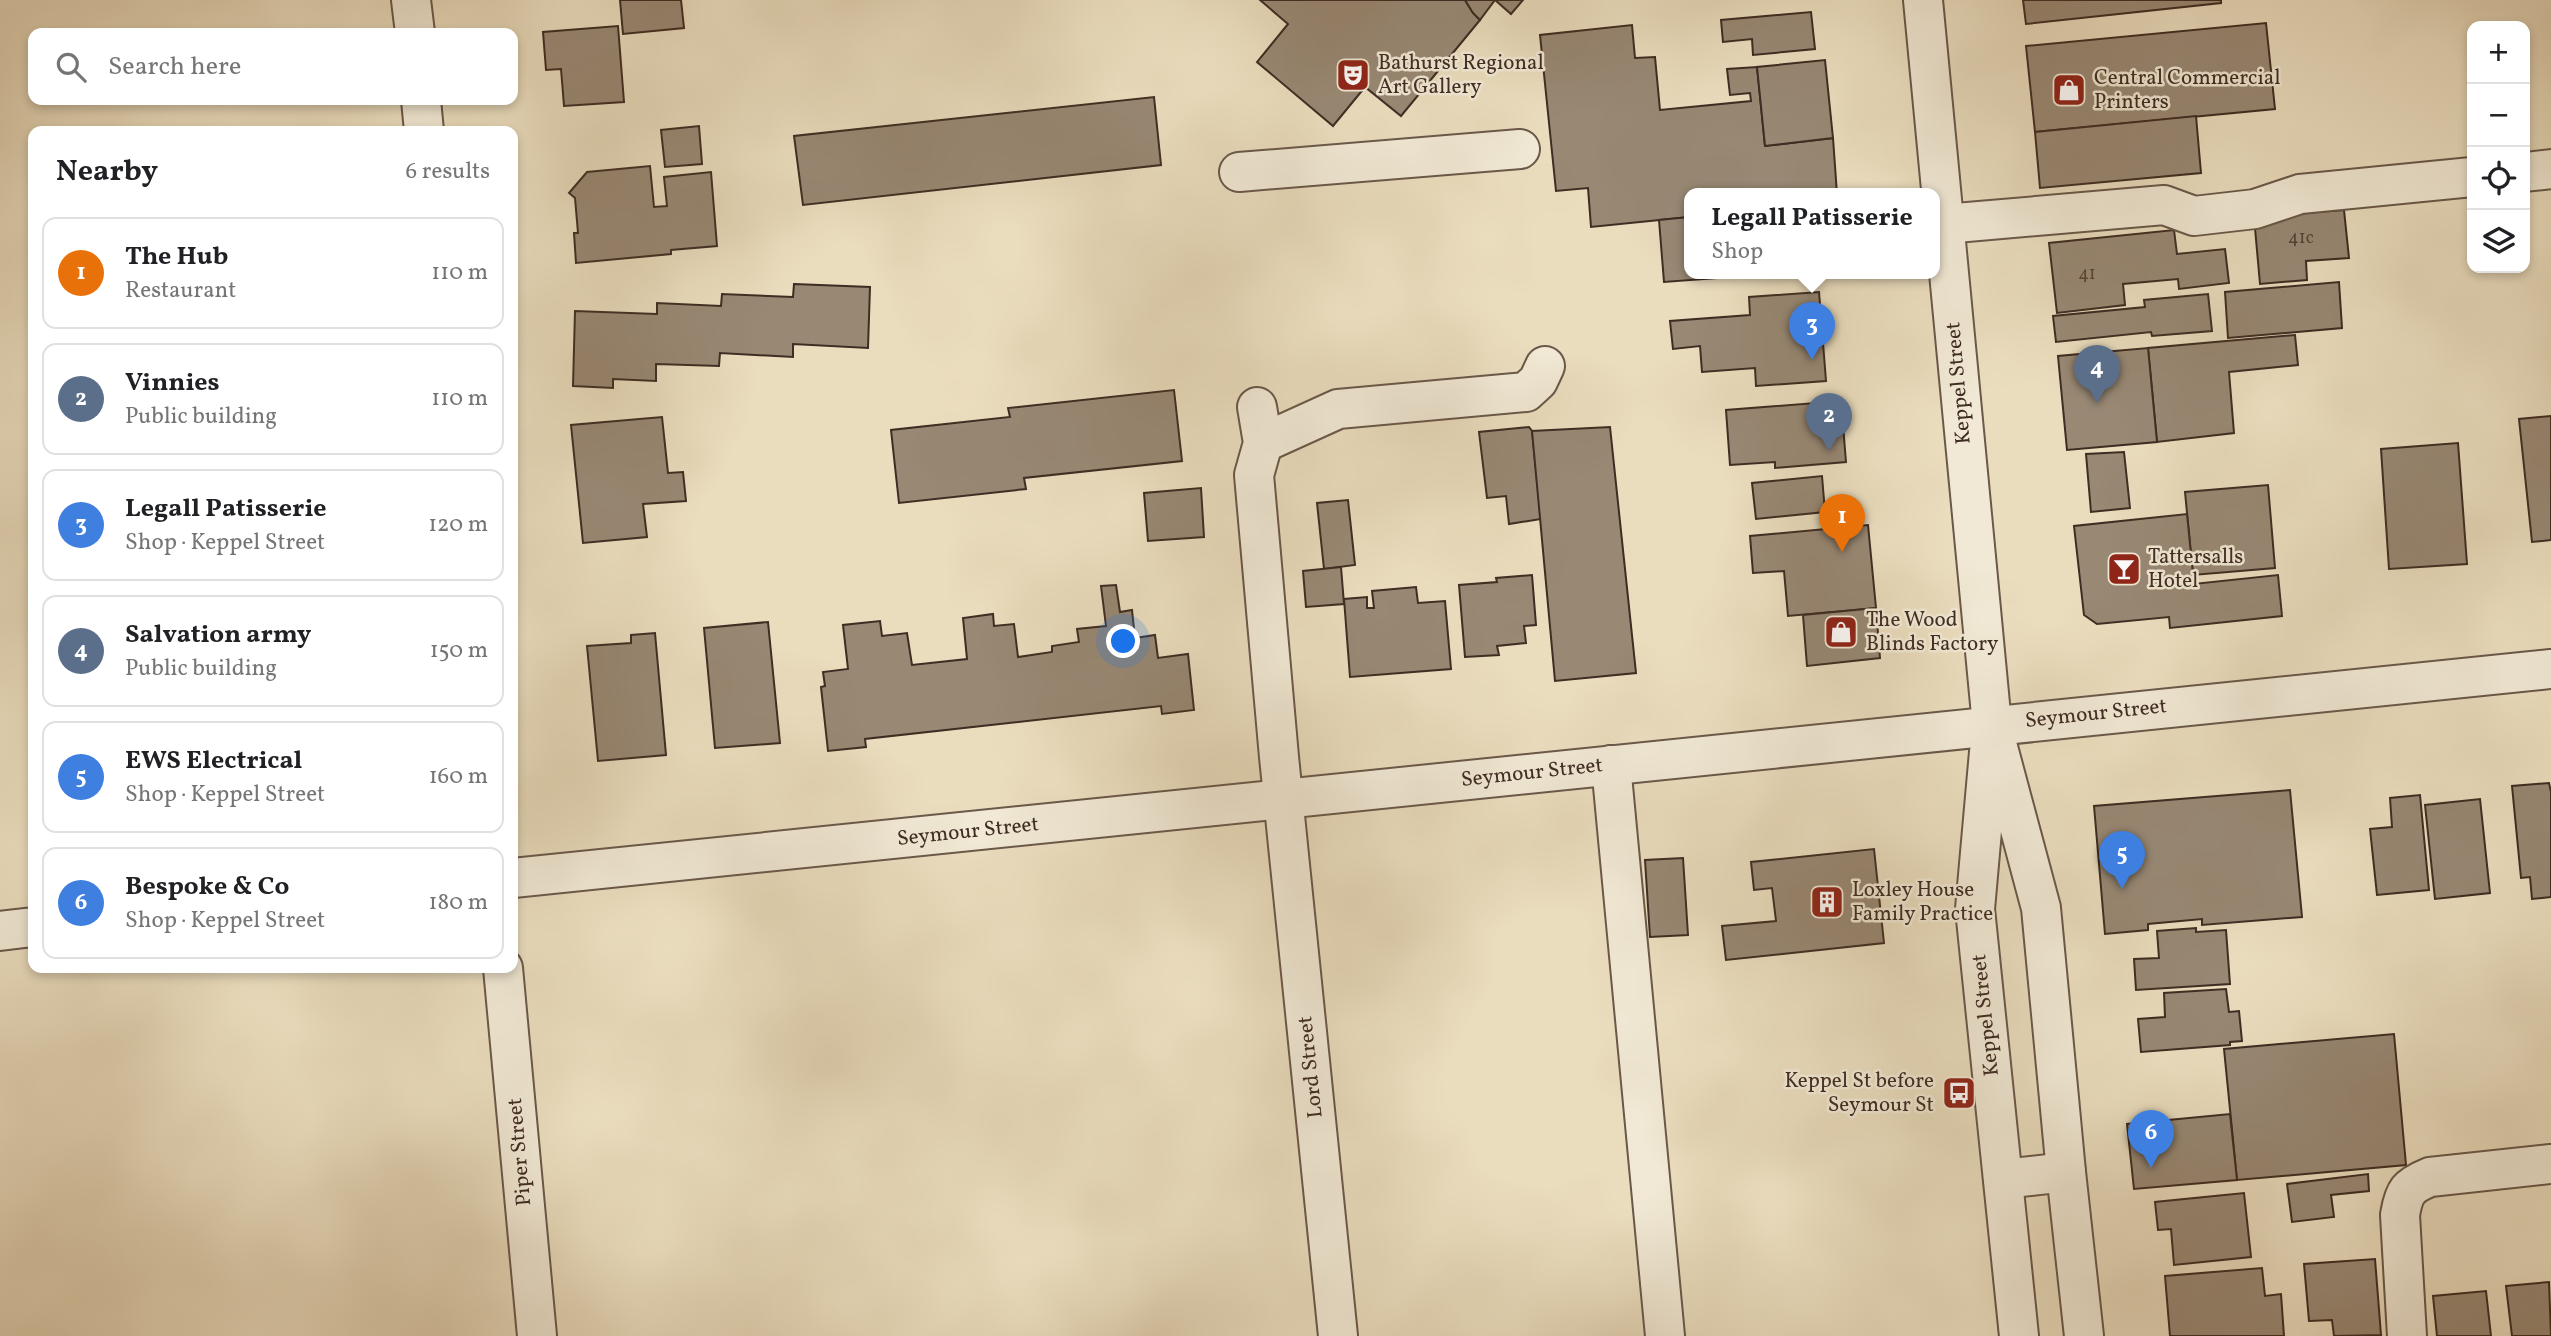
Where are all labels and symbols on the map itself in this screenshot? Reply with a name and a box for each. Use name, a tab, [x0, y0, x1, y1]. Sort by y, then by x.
place label: Bathurst Regional Art Gallery	[1378, 49, 1544, 102]
theatre icon: Bathurst Regional Art Gallery	[1334, 56, 1372, 94]
place label: Central Commercial Printers	[2094, 64, 2281, 117]
shop icon: Central Commercial Printers	[2050, 71, 2088, 109]
house number: 41c	[2288, 226, 2314, 251]
house number: 41	[2078, 262, 2096, 287]
pin: 3	[1789, 302, 1835, 360]
street label: Keppel Street	[1939, 321, 1979, 445]
pin: 4	[2074, 345, 2120, 403]
pin: 2	[1806, 393, 1852, 451]
pin: 1	[1819, 494, 1865, 552]
place label: Tattersalls Hotel	[2148, 543, 2243, 596]
bar icon: Tattersalls Hotel	[2105, 550, 2143, 588]
place label: The Wood Blinds Factory	[1866, 606, 1999, 659]
shop icon: The Wood Blinds Factory	[1822, 613, 1860, 651]
your location	[1106, 624, 1140, 658]
street label: Seymour Street	[2024, 692, 2168, 736]
street label: Seymour Street	[1460, 751, 1604, 795]
street label: Seymour Street	[896, 810, 1040, 854]
pin: 5	[2099, 831, 2145, 889]
place label: Loxley House Family Practice	[1852, 876, 1993, 929]
building icon: Loxley House Family Practice	[1808, 883, 1846, 921]
street label: Keppel Street	[1965, 952, 2007, 1078]
street label: Lord Street	[1291, 1014, 1331, 1120]
place label: Keppel St before Seymour St	[1784, 1067, 1934, 1120]
bus stop icon: Keppel St before Seymour St	[1940, 1074, 1978, 1112]
street label: Piper Street	[501, 1097, 539, 1207]
pin: 6	[2128, 1110, 2174, 1168]

